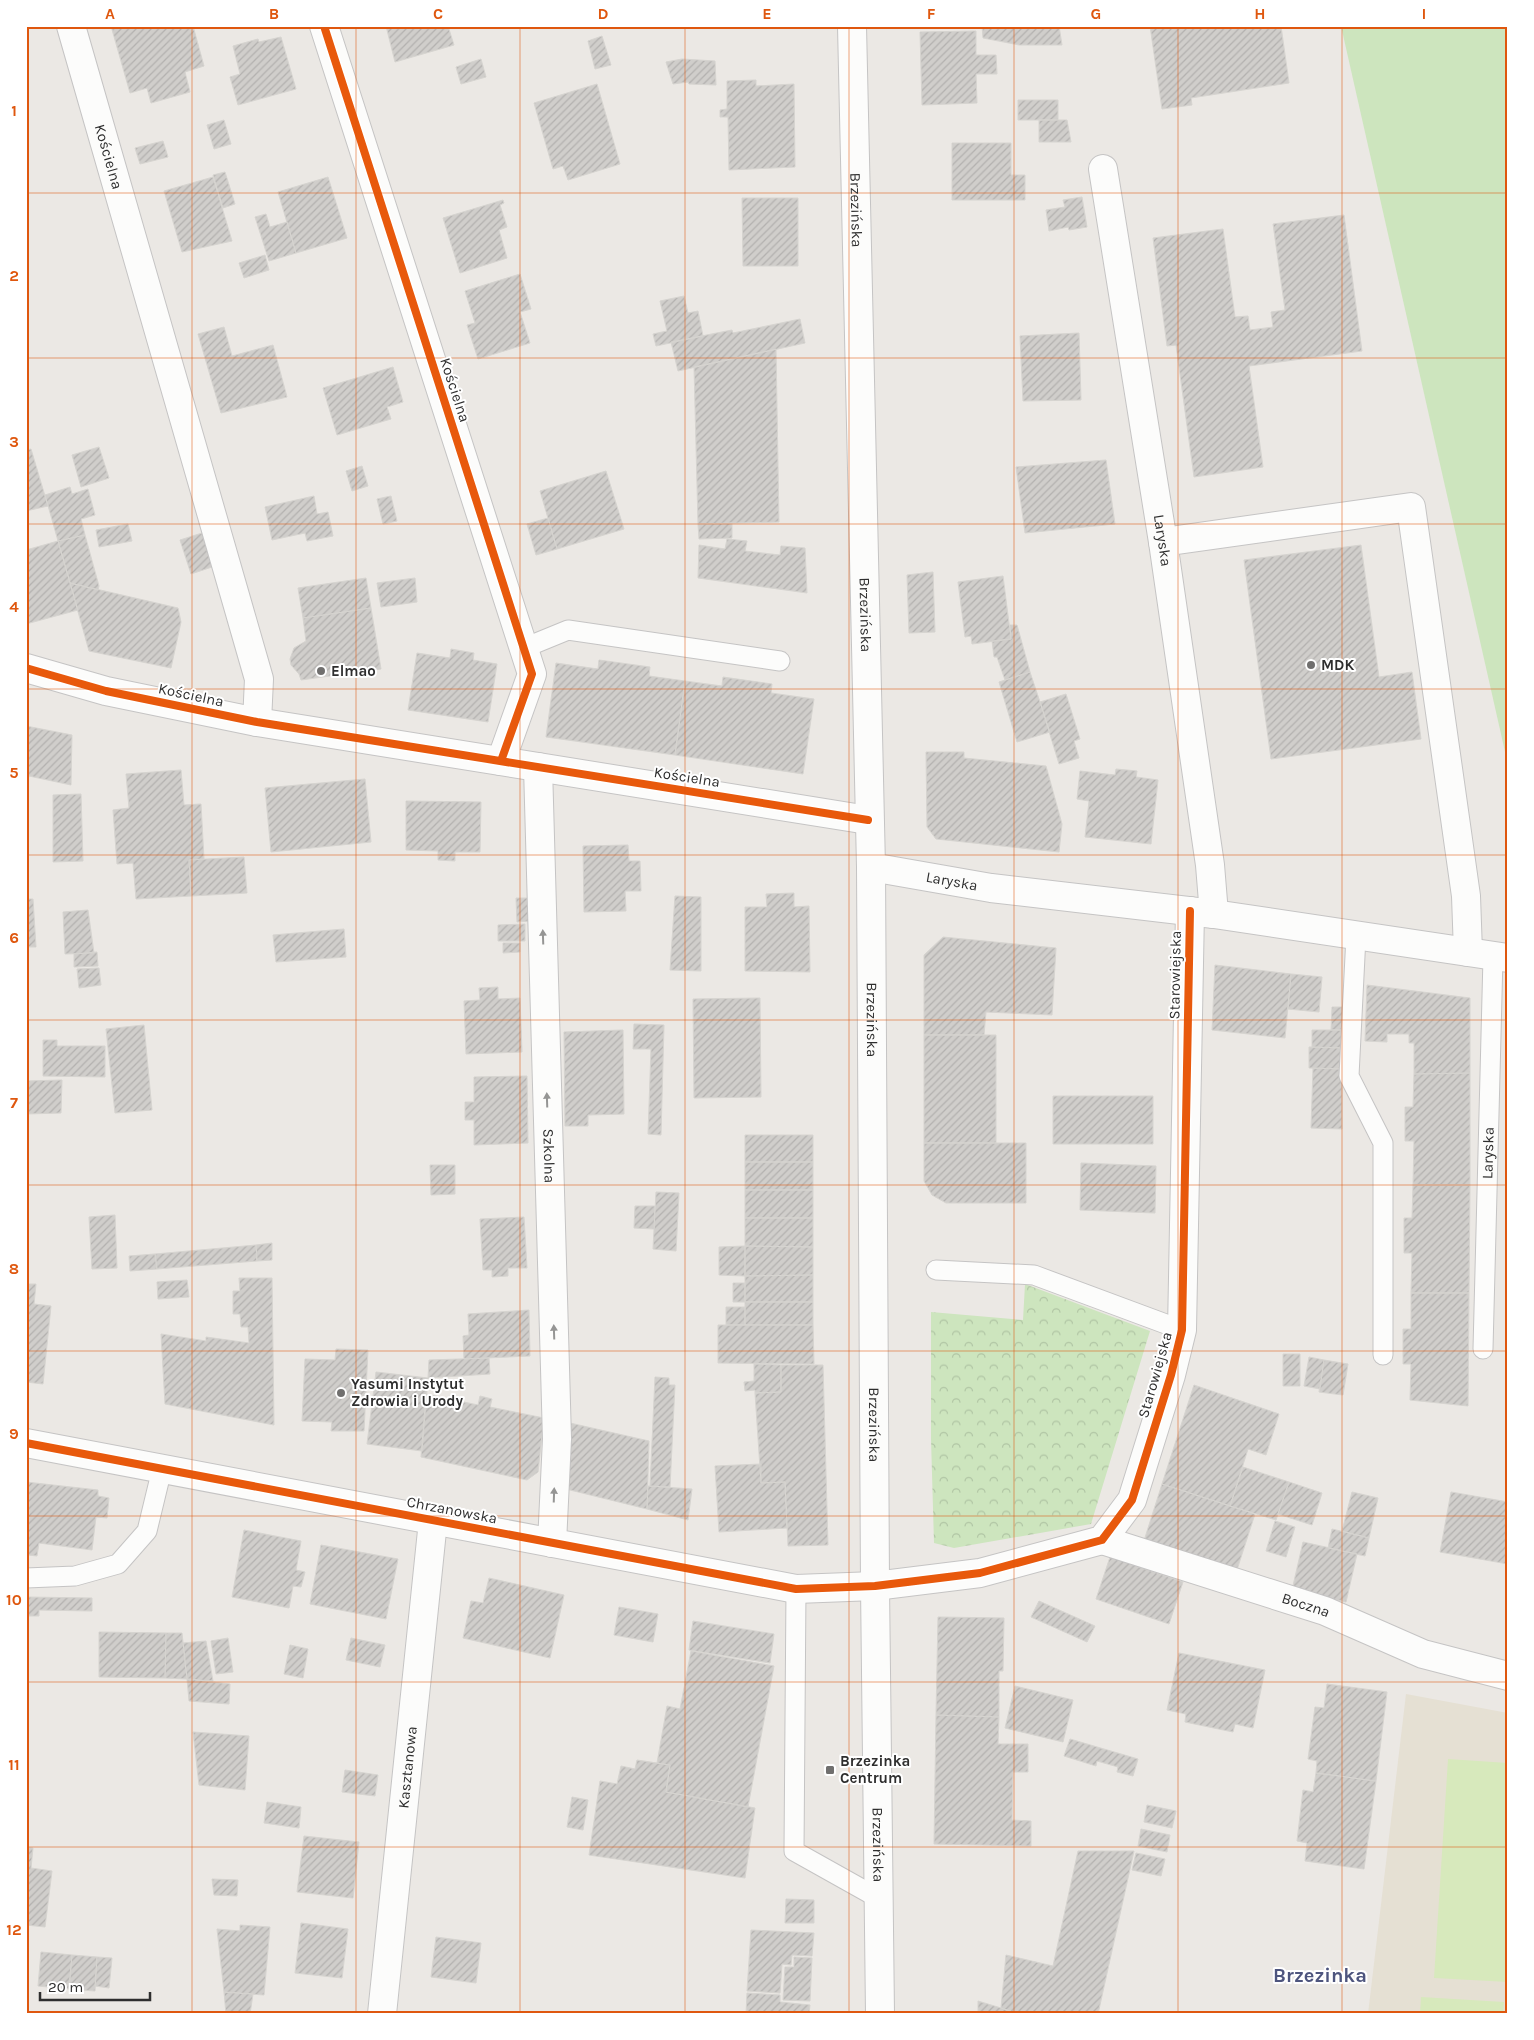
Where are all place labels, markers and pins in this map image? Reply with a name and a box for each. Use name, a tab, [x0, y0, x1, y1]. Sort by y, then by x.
place label: MDK	[1321, 656, 1354, 674]
marker: MDK	[1305, 659, 1317, 671]
place label: Elmao	[331, 662, 376, 680]
marker: Elmao	[315, 665, 327, 677]
place label: Yasumi Instytut Zdrowia i Urody	[351, 1375, 464, 1410]
marker: Yasumi Instytut Zdrowia i Urody	[335, 1387, 347, 1399]
place label: Brzezinka Centrum	[840, 1752, 910, 1787]
marker: Brzezinka Centrum	[824, 1764, 836, 1776]

